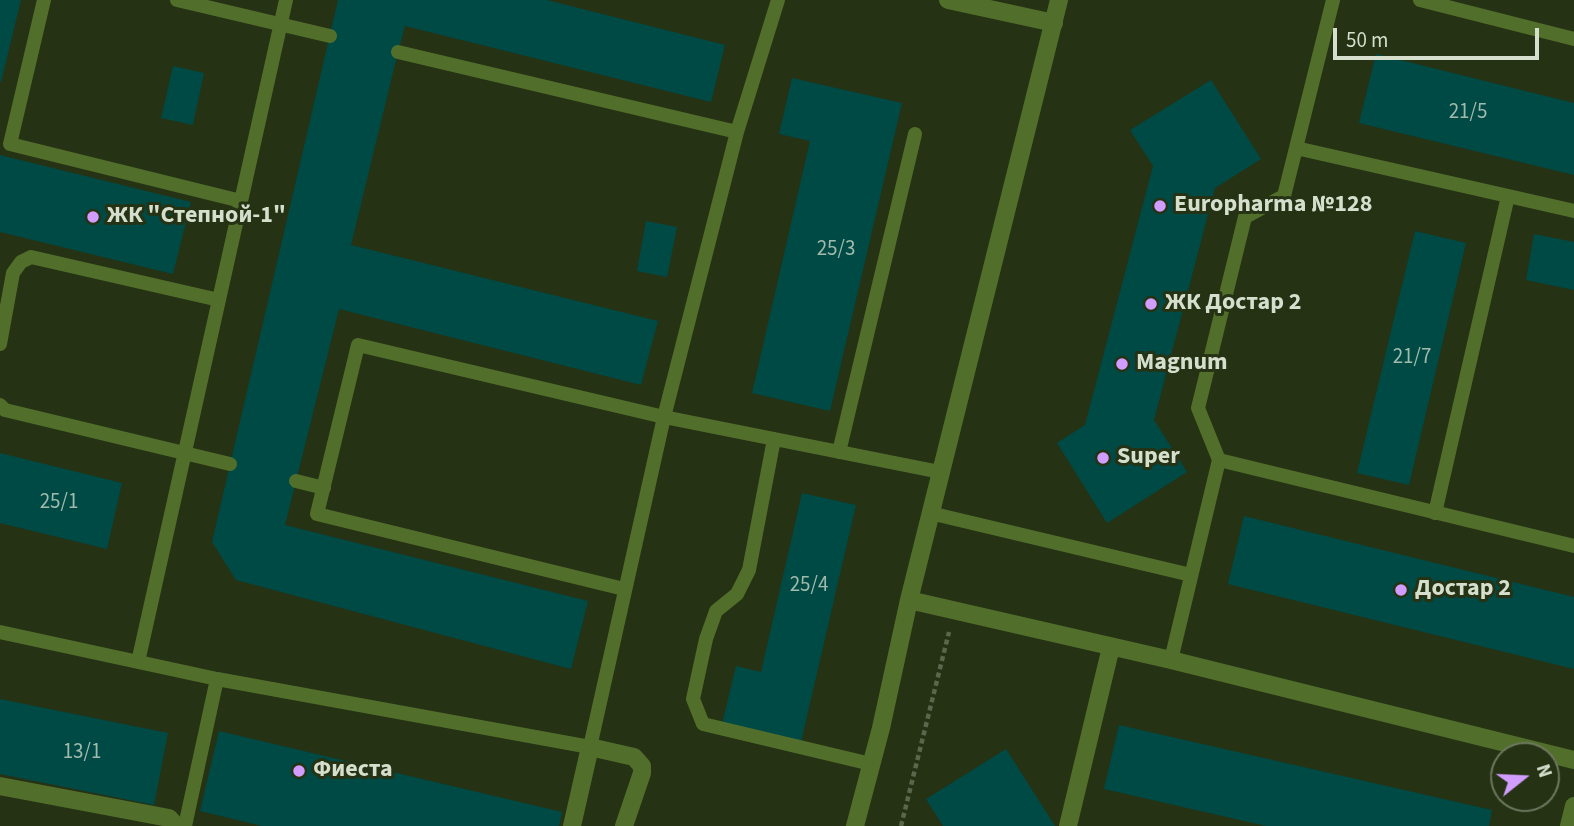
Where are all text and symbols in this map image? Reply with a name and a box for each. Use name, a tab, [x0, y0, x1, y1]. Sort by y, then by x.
scale bar	[1336, 14, 1542, 58]
text: 50 m	[1346, 25, 1388, 55]
house number: 21/5	[1449, 100, 1487, 126]
place label: Europharma №128	[1174, 192, 1372, 220]
marker: Europharma №128	[1152, 198, 1168, 214]
place label: ЖК "Степной-1"	[107, 203, 286, 231]
marker: ЖК "Степной-1"	[85, 209, 101, 225]
house number: 25/3	[817, 237, 855, 263]
place label: ЖК Достар 2	[1165, 290, 1301, 318]
marker: ЖК Достар 2	[1143, 296, 1159, 312]
house number: 21/7	[1393, 345, 1431, 371]
place label: Magnum	[1136, 350, 1228, 378]
marker: Magnum	[1114, 356, 1130, 372]
place label: Super	[1117, 444, 1180, 472]
marker: Super	[1095, 450, 1111, 466]
house number: 25/1	[40, 490, 78, 516]
house number: 25/4	[790, 573, 828, 599]
place label: Достар 2	[1415, 576, 1511, 604]
marker: Достар 2	[1393, 582, 1409, 598]
house number: 13/1	[63, 740, 101, 766]
north arrow	[1490, 742, 1560, 812]
place label: Фиеста	[313, 757, 393, 785]
text: N	[1529, 761, 1558, 781]
marker: Фиеста	[291, 763, 307, 779]

